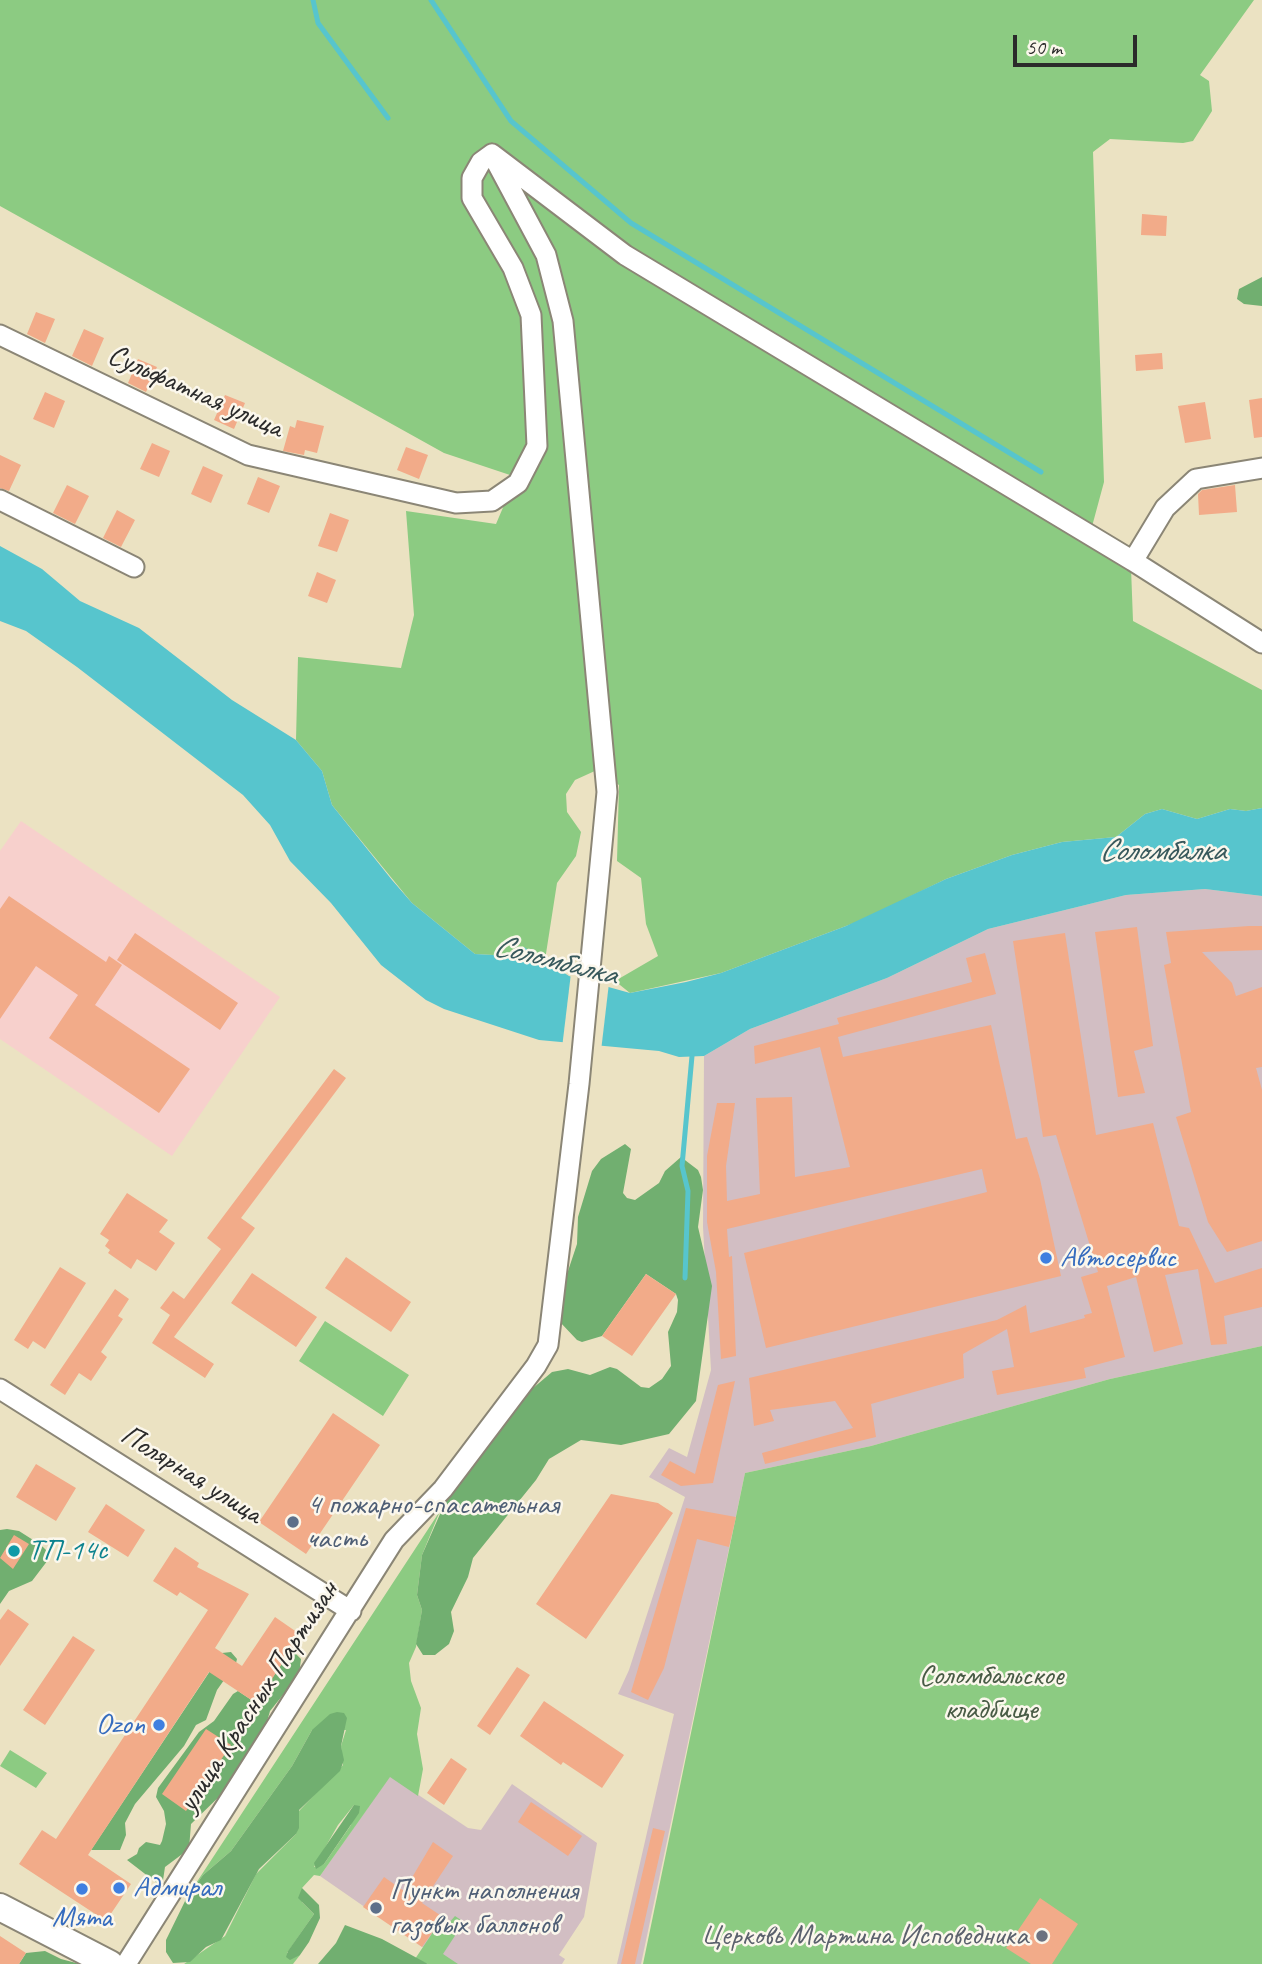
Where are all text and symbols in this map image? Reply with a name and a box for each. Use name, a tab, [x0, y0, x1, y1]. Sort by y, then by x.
scale bar	[1017, 21, 1141, 65]
text: 50 m	[1026, 34, 1062, 60]
street label: Сульфатная улица	[102, 337, 288, 447]
water label: Соломбалка	[1099, 833, 1225, 871]
water label: Соломбалка	[489, 927, 621, 995]
place label: Автосервис	[1060, 1240, 1176, 1276]
marker: Автосервис	[1038, 1250, 1054, 1266]
street label: Полярная улица	[114, 1417, 268, 1533]
place label: 4 пожарно-спасательная часть	[307, 1487, 559, 1558]
marker: 4 пожарно-спасательная часть	[285, 1514, 301, 1530]
place label: ТП-14с	[28, 1533, 107, 1569]
marker: ТП-14с	[6, 1543, 22, 1559]
street label: улица Красных Партизан	[171, 1575, 347, 1819]
park label: Соломбальское кладбище	[919, 1658, 1063, 1728]
place label: Ozon	[96, 1707, 145, 1743]
marker: Ozon	[151, 1717, 167, 1733]
place label: Адмирал	[133, 1870, 221, 1906]
place label: Пункт наполнения газовых баллонов	[390, 1873, 578, 1944]
marker: Адмирал	[111, 1880, 127, 1896]
marker: Мята	[74, 1881, 90, 1897]
place label: Мята	[52, 1900, 112, 1936]
marker: Пункт наполнения газовых баллонов	[368, 1900, 384, 1916]
place label: Церковь Мартина Исповедника	[701, 1918, 1028, 1954]
marker: Церковь Мартина Исповедника	[1034, 1928, 1050, 1944]

